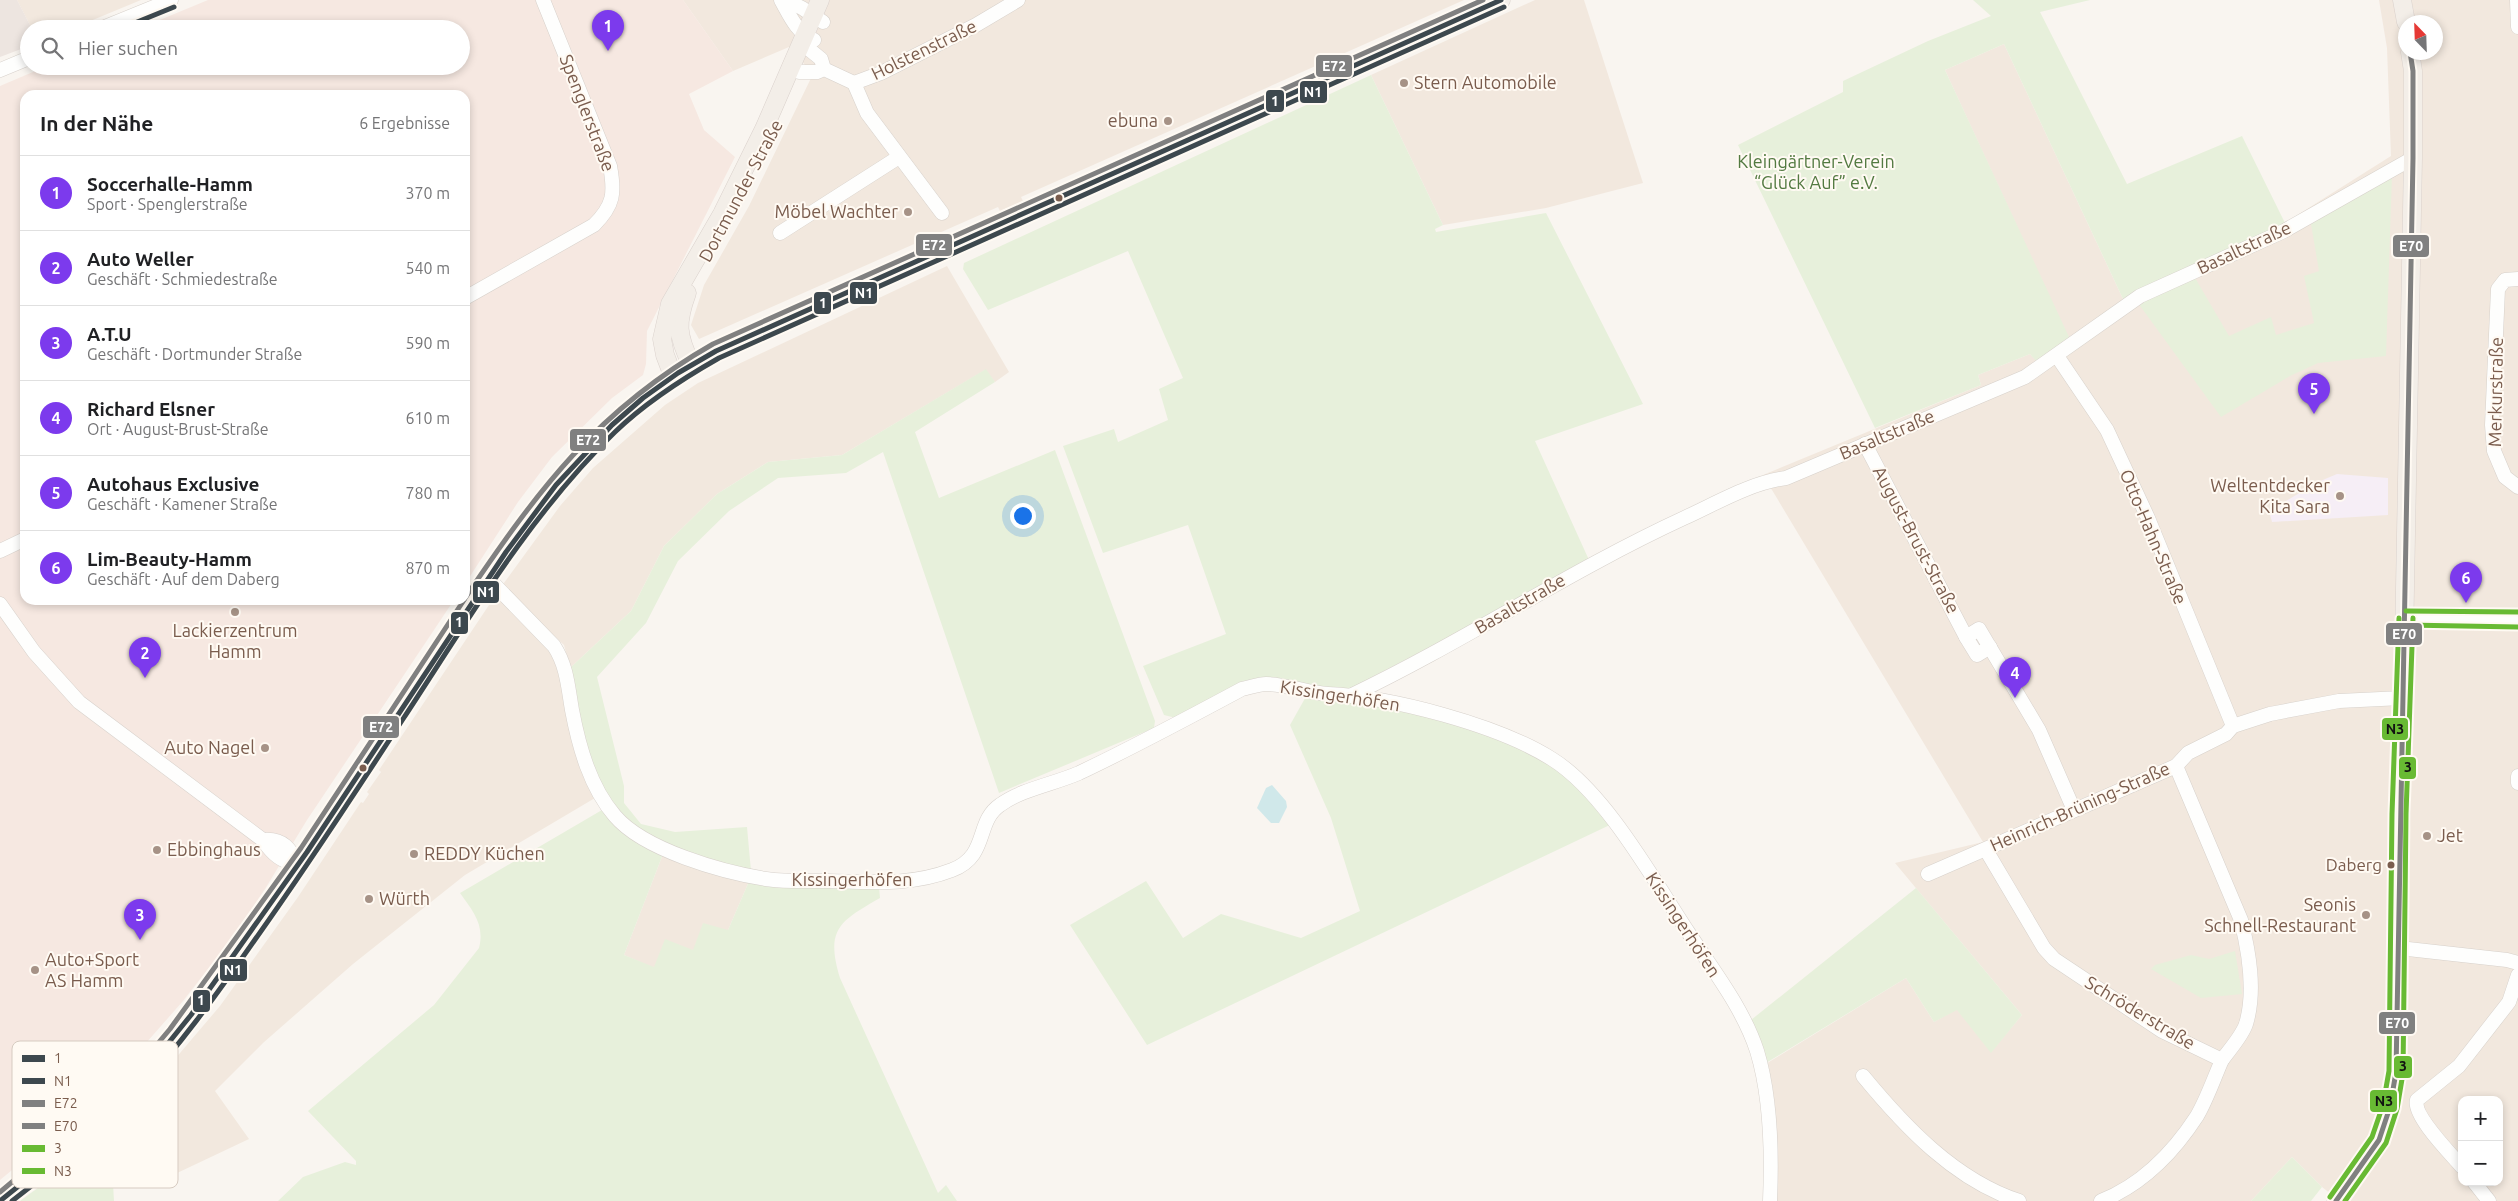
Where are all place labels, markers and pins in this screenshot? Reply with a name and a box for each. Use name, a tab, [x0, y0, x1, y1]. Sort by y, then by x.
pin: 1	[592, 10, 624, 51]
place label: Stern Automobile	[1414, 72, 1557, 92]
marker: Stern Automobile	[1398, 77, 1410, 89]
place label: ebuna	[1108, 110, 1158, 130]
marker: ebuna	[1162, 115, 1174, 127]
unlabelled marker	[1054, 193, 1064, 203]
place label: Möbel Wachter	[775, 201, 898, 221]
marker: Möbel Wachter	[902, 206, 914, 218]
pin: 5	[2298, 373, 2330, 414]
place label: Weltentdecker Kita Sara	[2210, 475, 2330, 516]
marker: Weltentdecker Kita Sara	[2334, 490, 2346, 502]
pin: 6	[2450, 562, 2482, 603]
marker: Lackierzentrum Hamm	[229, 606, 241, 618]
place label: Lackierzentrum Hamm	[172, 620, 298, 661]
pin: 2	[129, 637, 161, 678]
pin: 4	[1999, 657, 2031, 698]
place label: Auto Nagel	[164, 737, 255, 757]
marker: Auto Nagel	[259, 742, 271, 754]
unlabelled marker	[358, 763, 368, 773]
place label: Jet	[2437, 825, 2463, 845]
marker: Jet	[2421, 830, 2433, 842]
place label: Ebbinghaus	[167, 839, 261, 859]
place label: REDDY Küchen	[424, 843, 545, 863]
marker: Ebbinghaus	[151, 844, 163, 856]
marker: REDDY Küchen	[408, 848, 420, 860]
place label: Daberg	[2326, 855, 2382, 874]
marker: Daberg	[2386, 860, 2396, 870]
place label: Würth	[379, 888, 430, 908]
marker: Würth	[363, 893, 375, 905]
place label: Seonis Schnell-Restaurant	[2204, 894, 2356, 935]
pin: 3	[124, 899, 156, 940]
marker: Seonis Schnell-Restaurant	[2360, 909, 2372, 921]
place label: Auto+Sport AS Hamm	[45, 949, 139, 990]
marker: Auto+Sport AS Hamm	[29, 964, 41, 976]

